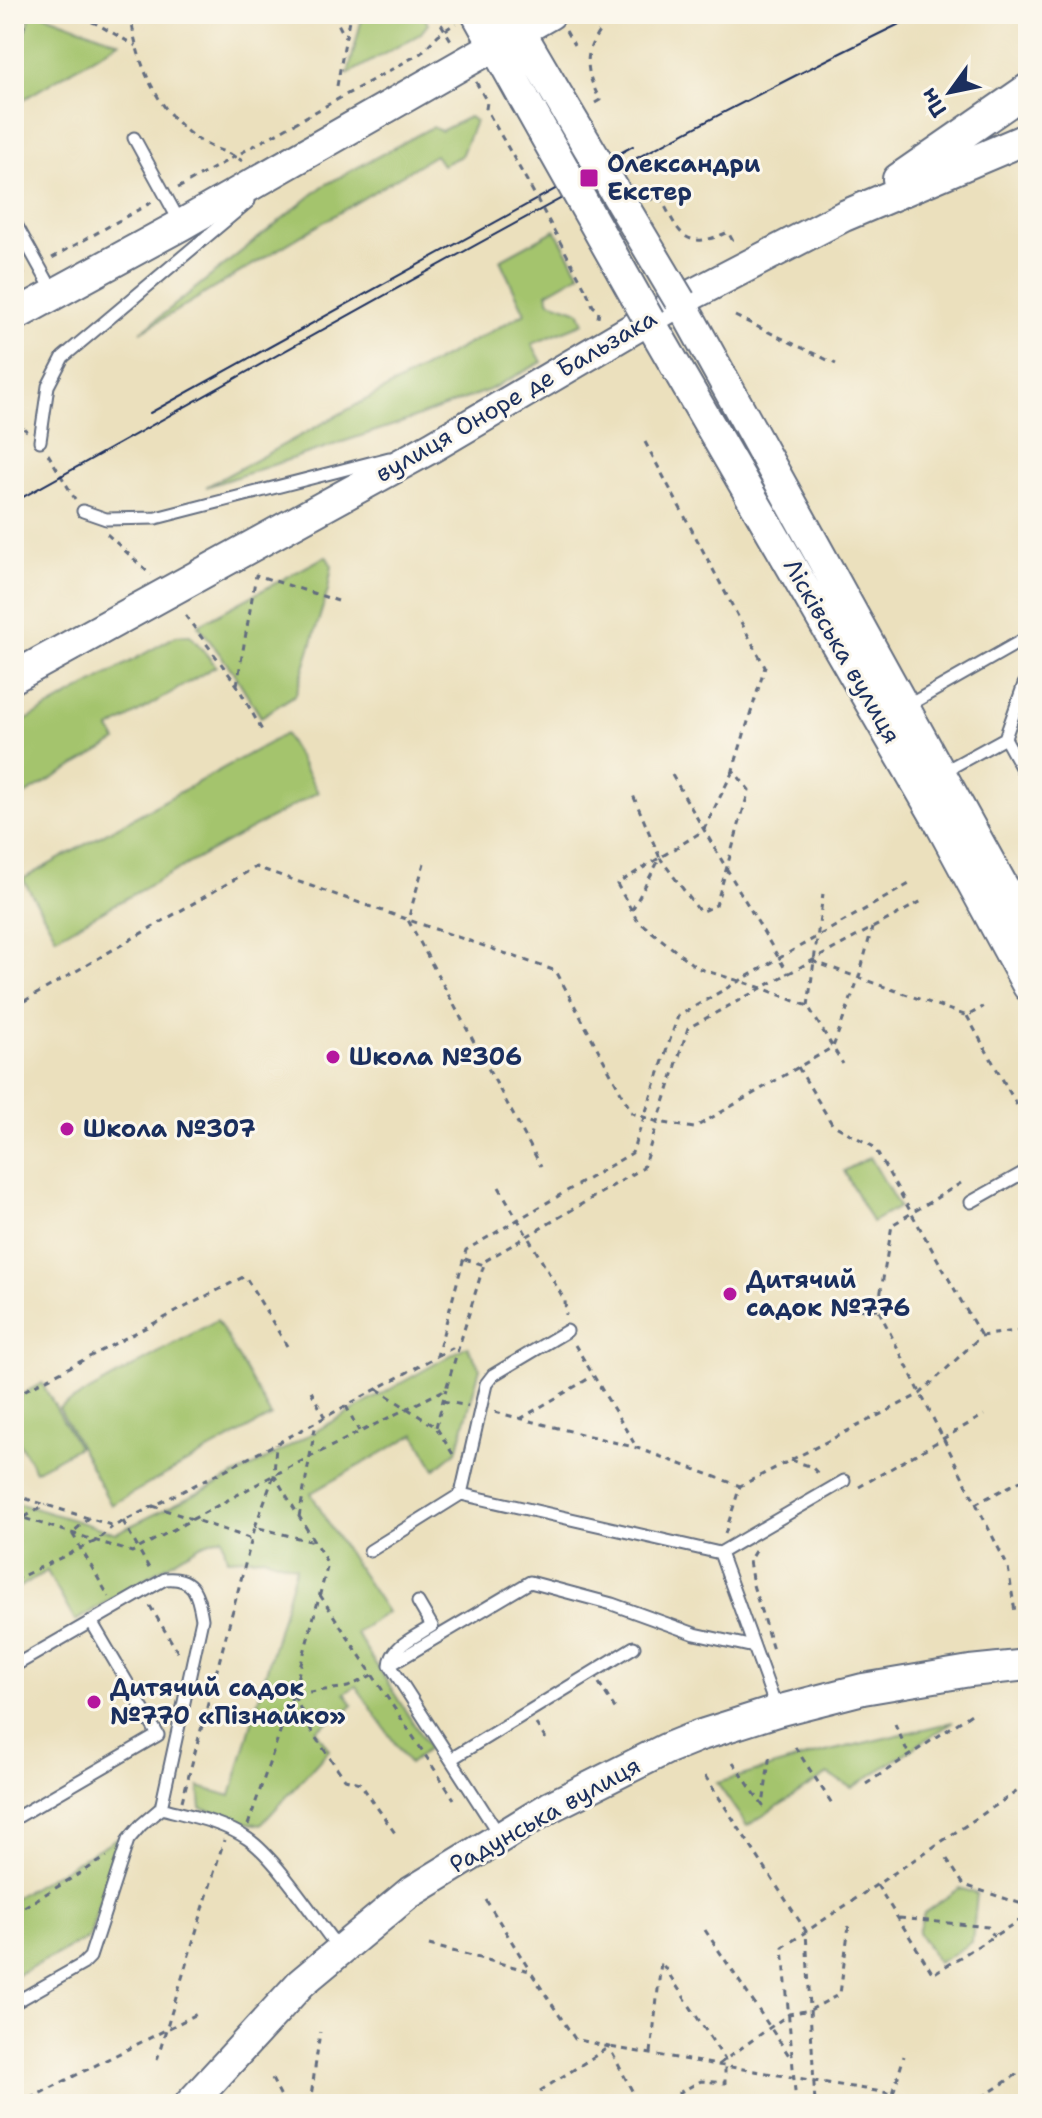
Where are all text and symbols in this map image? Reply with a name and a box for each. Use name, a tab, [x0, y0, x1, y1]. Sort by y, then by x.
north arrow	[910, 52, 990, 132]
text: Пн	[914, 83, 954, 123]
place label: Олександри Екстер	[607, 148, 761, 208]
marker: Олександри Екстер	[578, 167, 600, 189]
street label: вулиця Оноре де Бальзака	[370, 302, 663, 490]
street label: Лісківська вулиця	[776, 553, 908, 749]
place label: Школа №306	[349, 1041, 522, 1073]
marker: Школа №306	[324, 1048, 342, 1066]
place label: Школа №307	[83, 1113, 256, 1145]
marker: Школа №307	[58, 1120, 76, 1138]
place label: Дитячий садок №776	[746, 1264, 910, 1324]
marker: Дитячий садок №776	[721, 1285, 739, 1303]
place label: Дитячий садок №770 «Пізнайко»	[110, 1672, 346, 1732]
marker: Дитячий садок №770 «Пізнайко»	[85, 1693, 103, 1711]
street label: Радунська вулиця	[444, 1749, 646, 1881]

